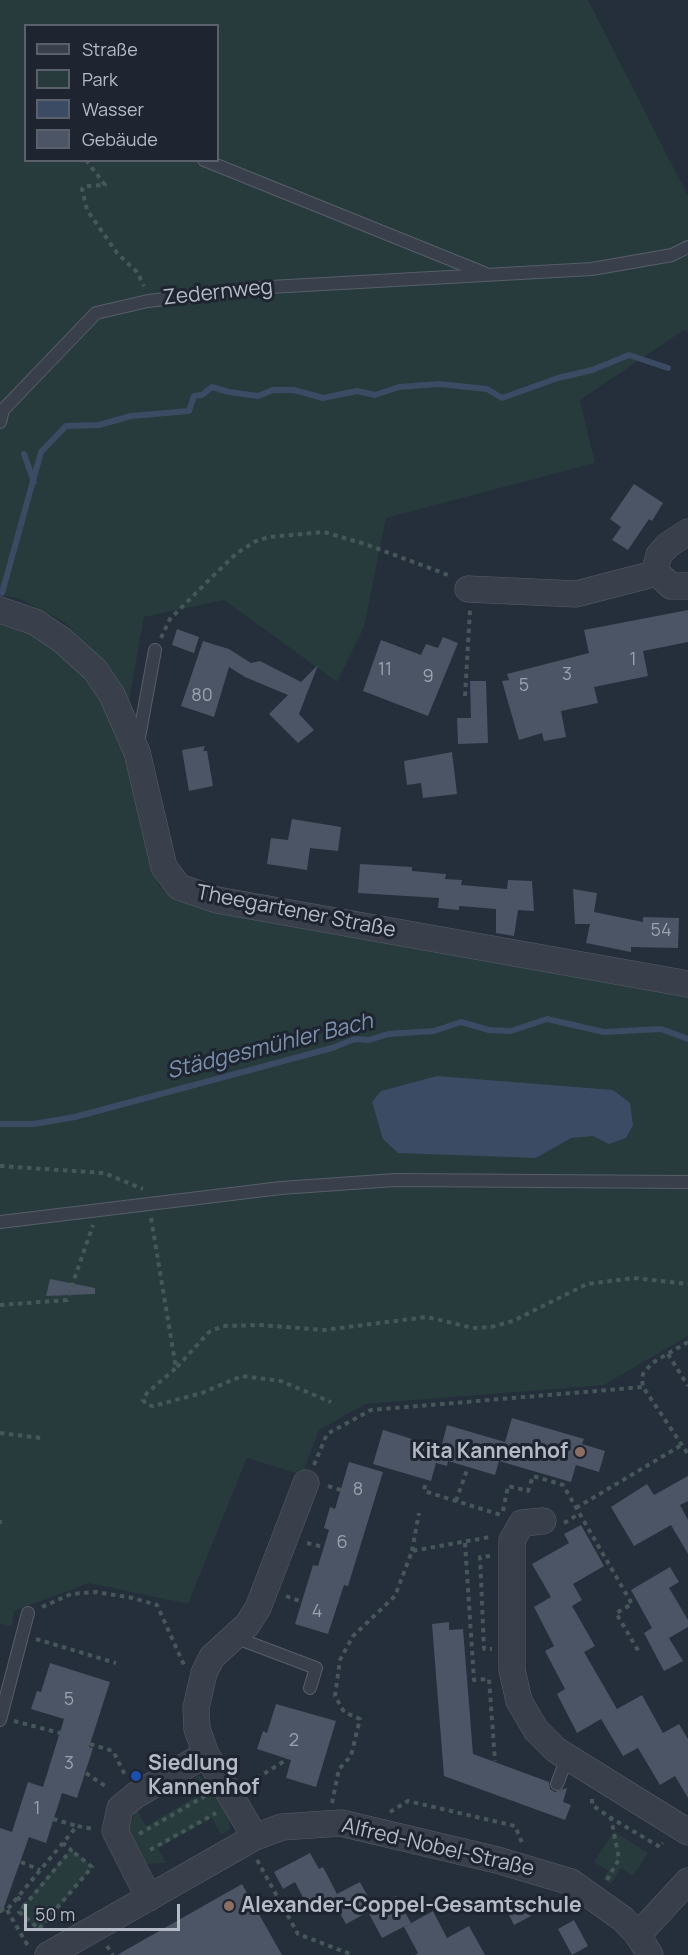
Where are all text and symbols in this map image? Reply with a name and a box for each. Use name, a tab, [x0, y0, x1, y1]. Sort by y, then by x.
legend	[24, 24, 219, 162]
text: Straße	[82, 37, 138, 61]
text: Park	[82, 67, 118, 91]
text: Wasser	[82, 97, 144, 121]
text: Gebäude	[82, 127, 158, 151]
street label: Zedernweg	[162, 275, 274, 311]
house number: 1	[629, 649, 637, 671]
house number: 11	[378, 659, 392, 681]
house number: 3	[562, 664, 572, 686]
house number: 9	[422, 666, 434, 688]
house number: 5	[519, 675, 529, 697]
house number: 80	[191, 685, 213, 707]
street label: Theegartener Straße	[194, 880, 398, 944]
house number: 54	[650, 920, 672, 942]
water label: Städgesmühler Bach	[164, 1009, 376, 1085]
place label: Kita Kannenhof	[412, 1439, 568, 1465]
marker: Kita Kannenhof	[573, 1445, 587, 1459]
house number: 8	[353, 1479, 363, 1501]
house number: 6	[336, 1532, 348, 1554]
house number: 4	[312, 1601, 322, 1623]
house number: 5	[64, 1689, 74, 1711]
house number: 2	[289, 1730, 299, 1752]
place label: Siedlung Kannenhof	[148, 1751, 259, 1801]
house number: 3	[64, 1753, 74, 1775]
marker: Siedlung Kannenhof	[129, 1769, 143, 1783]
house number: 1	[33, 1798, 41, 1820]
street label: Alfred-Nobel-Straße	[339, 1814, 537, 1882]
scale bar	[27, 1892, 183, 1930]
place label: Alexander-Coppel-Gesamtschule	[241, 1893, 582, 1919]
marker: Alexander-Coppel-Gesamtschule	[222, 1899, 236, 1913]
text: 50 m	[35, 1902, 75, 1926]

